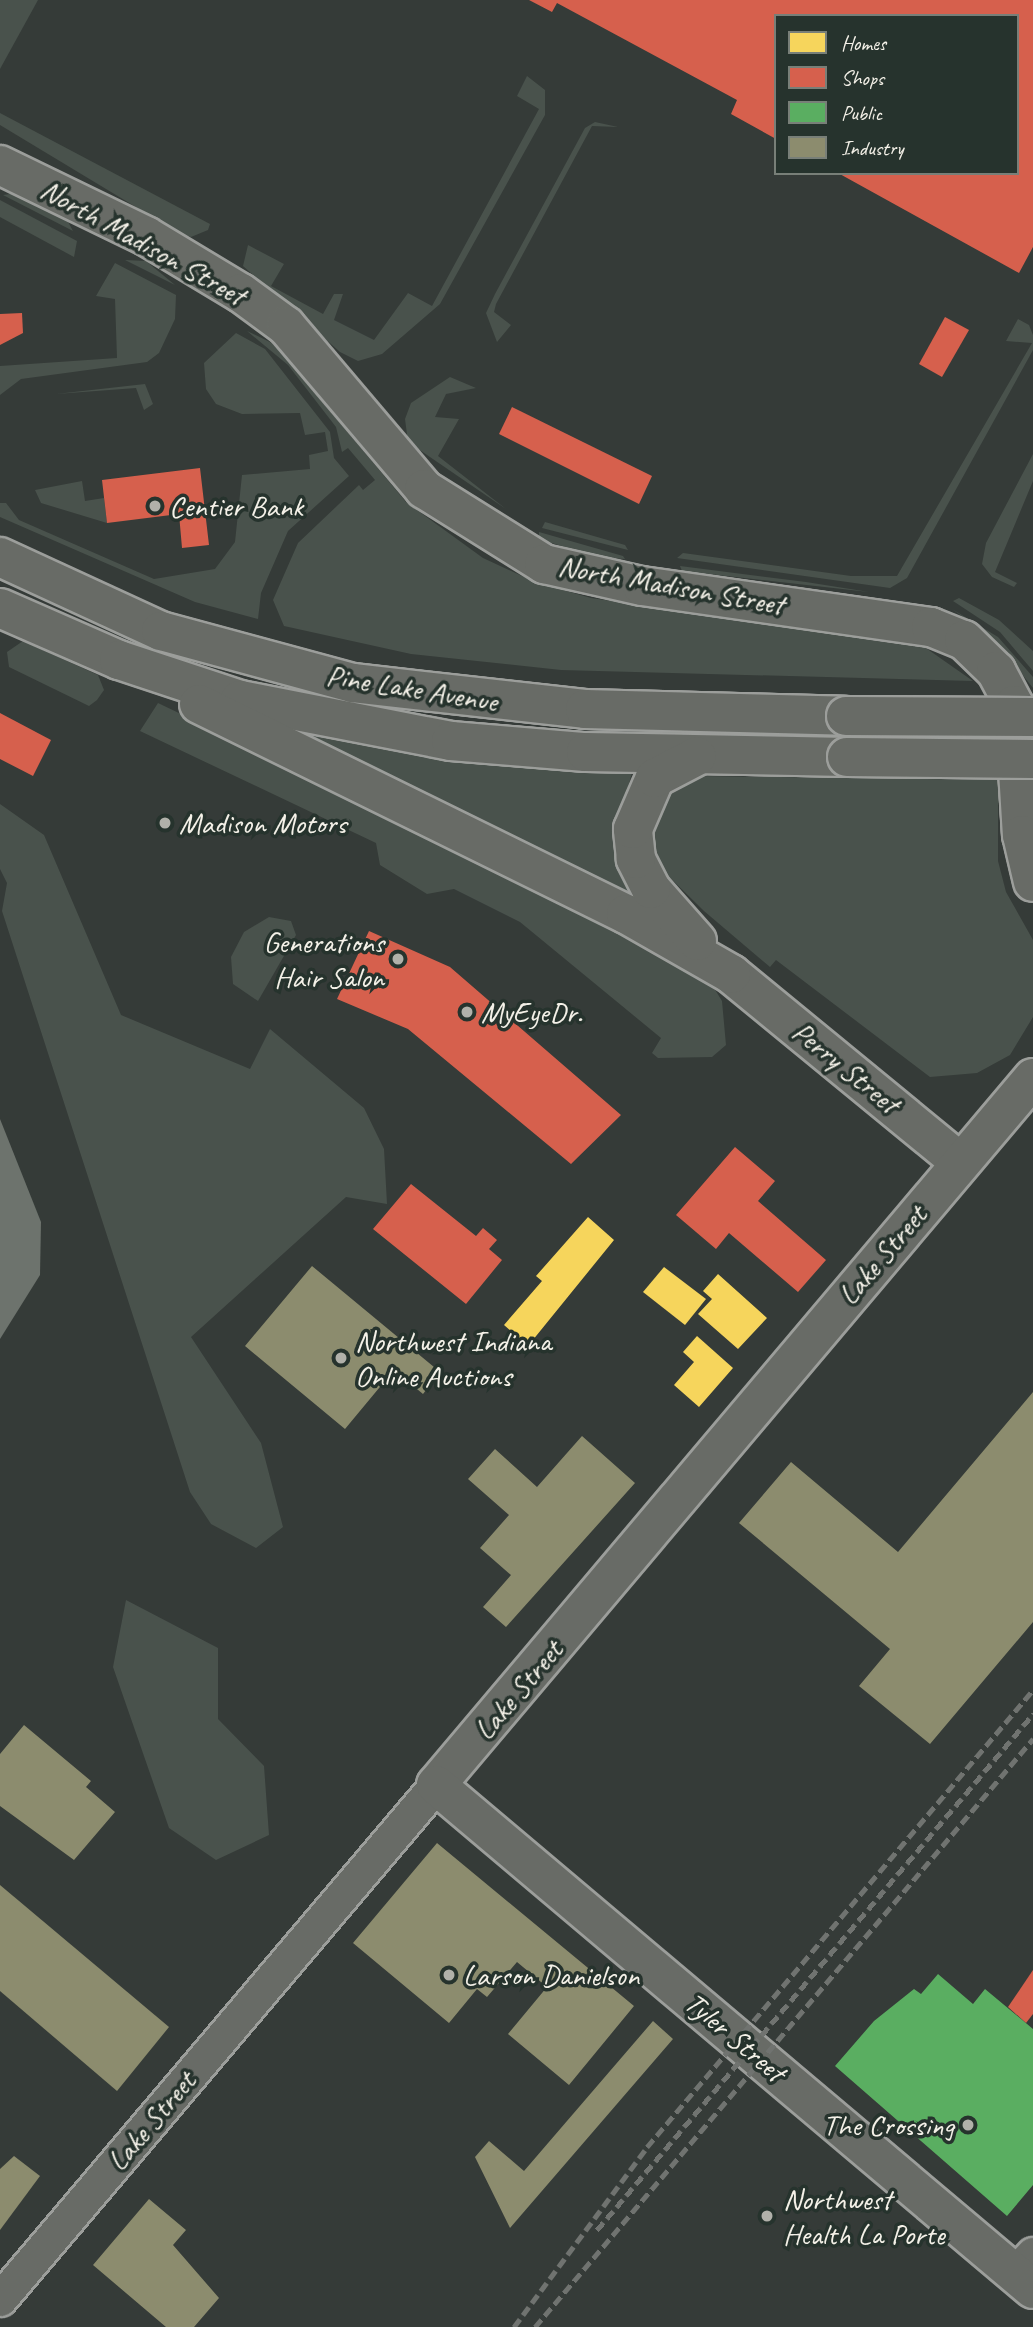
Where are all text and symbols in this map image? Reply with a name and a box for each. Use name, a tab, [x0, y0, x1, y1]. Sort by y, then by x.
legend	[774, 14, 1019, 175]
text: Homes	[841, 30, 886, 56]
text: Shops	[841, 65, 884, 91]
text: Public	[841, 100, 882, 126]
text: Industry	[841, 135, 904, 161]
street label: North Madison Street	[34, 171, 252, 313]
place label: Centier Bank	[169, 488, 303, 524]
marker: Centier Bank	[147, 498, 163, 514]
street label: North Madison Street	[555, 547, 787, 623]
street label: Pine Lake Avenue	[324, 657, 500, 719]
place label: Madison Motors	[179, 805, 346, 841]
marker: Madison Motors	[157, 815, 173, 831]
place label: Generations Hair Salon	[263, 924, 384, 995]
marker: Generations Hair Salon	[390, 951, 406, 967]
place label: MyEyeDr.	[481, 994, 582, 1030]
marker: MyEyeDr.	[459, 1004, 475, 1020]
street label: Perry Street	[785, 1013, 907, 1121]
street label: Lake Street	[830, 1198, 934, 1312]
place label: Northwest Indiana Online Auctions	[355, 1323, 551, 1394]
marker: Northwest Indiana Online Auctions	[333, 1350, 349, 1366]
street label: Lake Street	[466, 1633, 570, 1747]
place label: Larson Danielson	[463, 1957, 640, 1993]
marker: Larson Danielson	[441, 1967, 457, 1983]
street label: Tyler Street	[677, 1984, 793, 2090]
street label: Lake Street	[99, 2064, 203, 2178]
place label: The Crossing	[823, 2107, 954, 2143]
marker: The Crossing	[960, 2117, 976, 2133]
place label: Northwest Health La Porte	[783, 2181, 945, 2252]
marker: Northwest Health La Porte	[757, 2206, 777, 2226]

